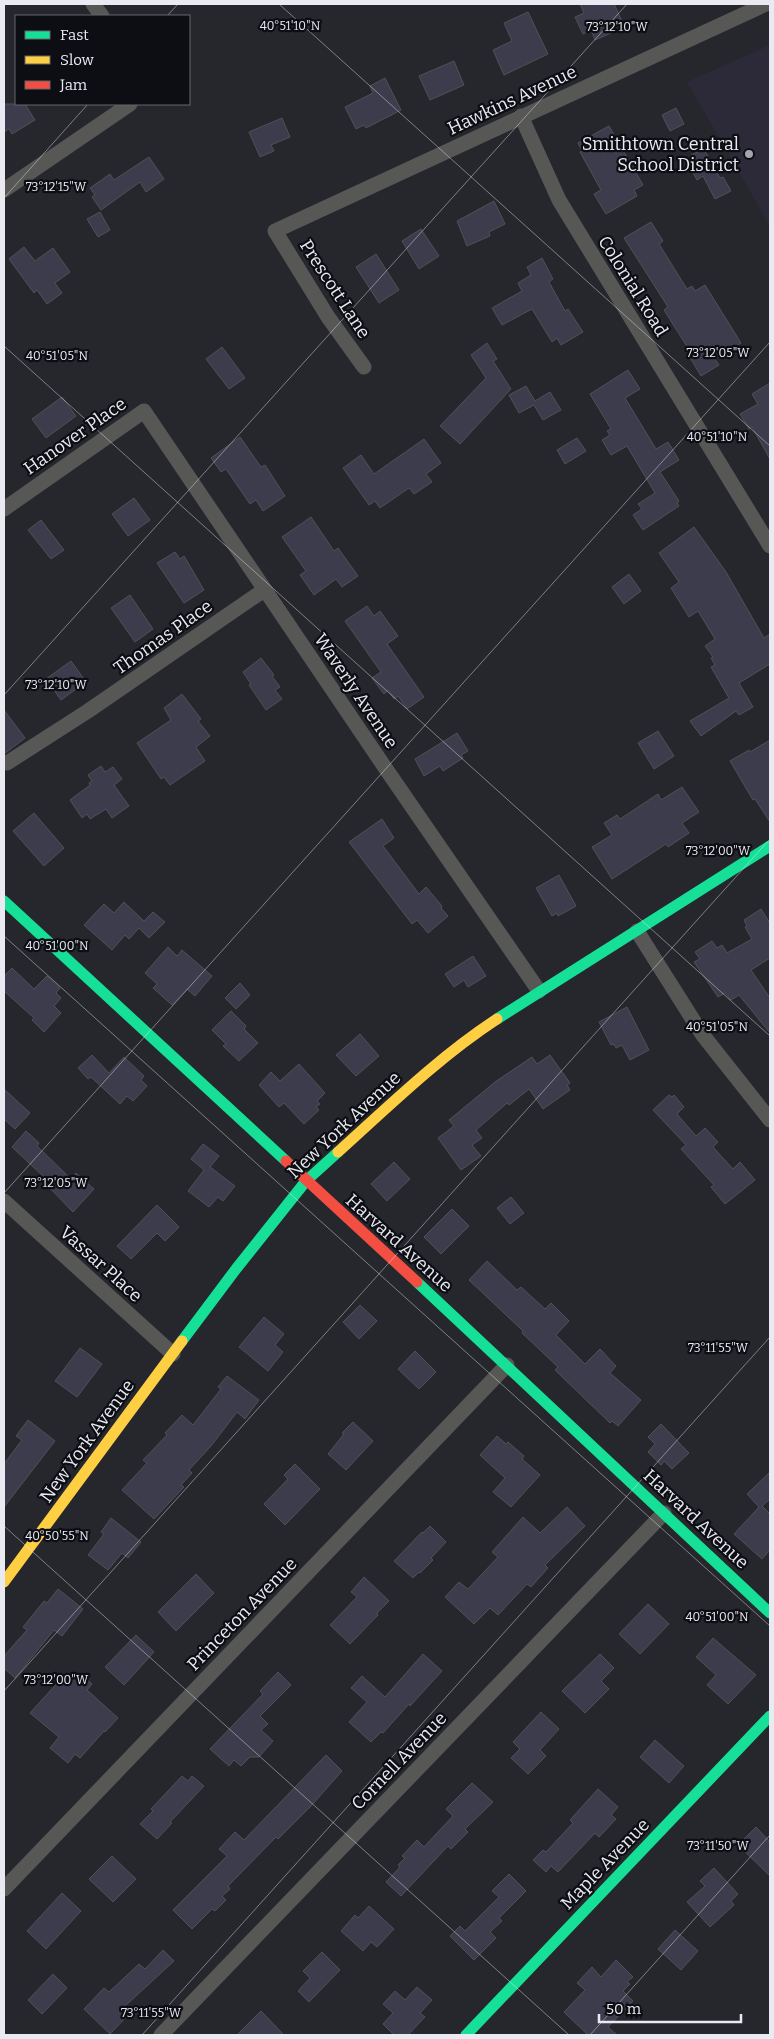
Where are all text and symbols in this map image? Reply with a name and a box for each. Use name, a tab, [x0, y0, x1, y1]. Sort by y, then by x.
legend	[15, 15, 190, 105]
text: 40°51'10"N	[260, 19, 321, 33]
text: 73°12'10"W	[586, 20, 649, 34]
text: Fast	[60, 26, 89, 44]
text: Slow	[60, 51, 95, 69]
street label: Hawkins Avenue	[444, 60, 580, 140]
text: Jam	[59, 76, 88, 94]
place label: Smithtown Central School District	[582, 133, 739, 176]
marker: Smithtown Central School District	[743, 148, 755, 160]
text: 73°12'15"W	[26, 180, 87, 194]
street label: Colonial Road	[593, 232, 673, 341]
street label: Prescott Lane	[295, 236, 375, 342]
text: 73°12'05"W	[686, 346, 750, 360]
text: 40°51'05"N	[26, 349, 88, 363]
street label: Hanover Place	[20, 393, 130, 479]
text: 40°51'10"N	[687, 430, 748, 444]
street label: Thomas Place	[110, 595, 216, 679]
street label: Waverly Avenue	[309, 629, 403, 753]
text: 73°12'10"W	[25, 678, 88, 692]
text: 73°12'00"W	[686, 844, 751, 858]
text: 40°51'00"N	[25, 939, 89, 953]
text: 40°51'05"N	[686, 1020, 748, 1034]
street label: New York Avenue	[283, 1067, 405, 1183]
text: 73°12'05"W	[24, 1176, 88, 1190]
street label: Harvard Avenue	[341, 1189, 457, 1297]
street label: Vassar Place	[55, 1221, 147, 1307]
text: 73°11'55"W	[688, 1341, 749, 1355]
street label: New York Avenue	[35, 1375, 139, 1507]
street label: Harvard Avenue	[639, 1465, 753, 1573]
text: 40°50'55"N	[25, 1529, 89, 1543]
street label: Princeton Avenue	[182, 1553, 302, 1675]
text: 40°51'00"N	[685, 1610, 749, 1624]
text: 73°12'00"W	[24, 1673, 89, 1687]
street label: Cornell Avenue	[347, 1707, 451, 1815]
street label: Maple Avenue	[556, 1814, 654, 1914]
text: 73°11'50"W	[687, 1839, 749, 1853]
scale bar	[599, 1992, 742, 2024]
text: 50 m	[606, 2000, 642, 2018]
text: 73°11'55"W	[121, 2006, 182, 2020]

